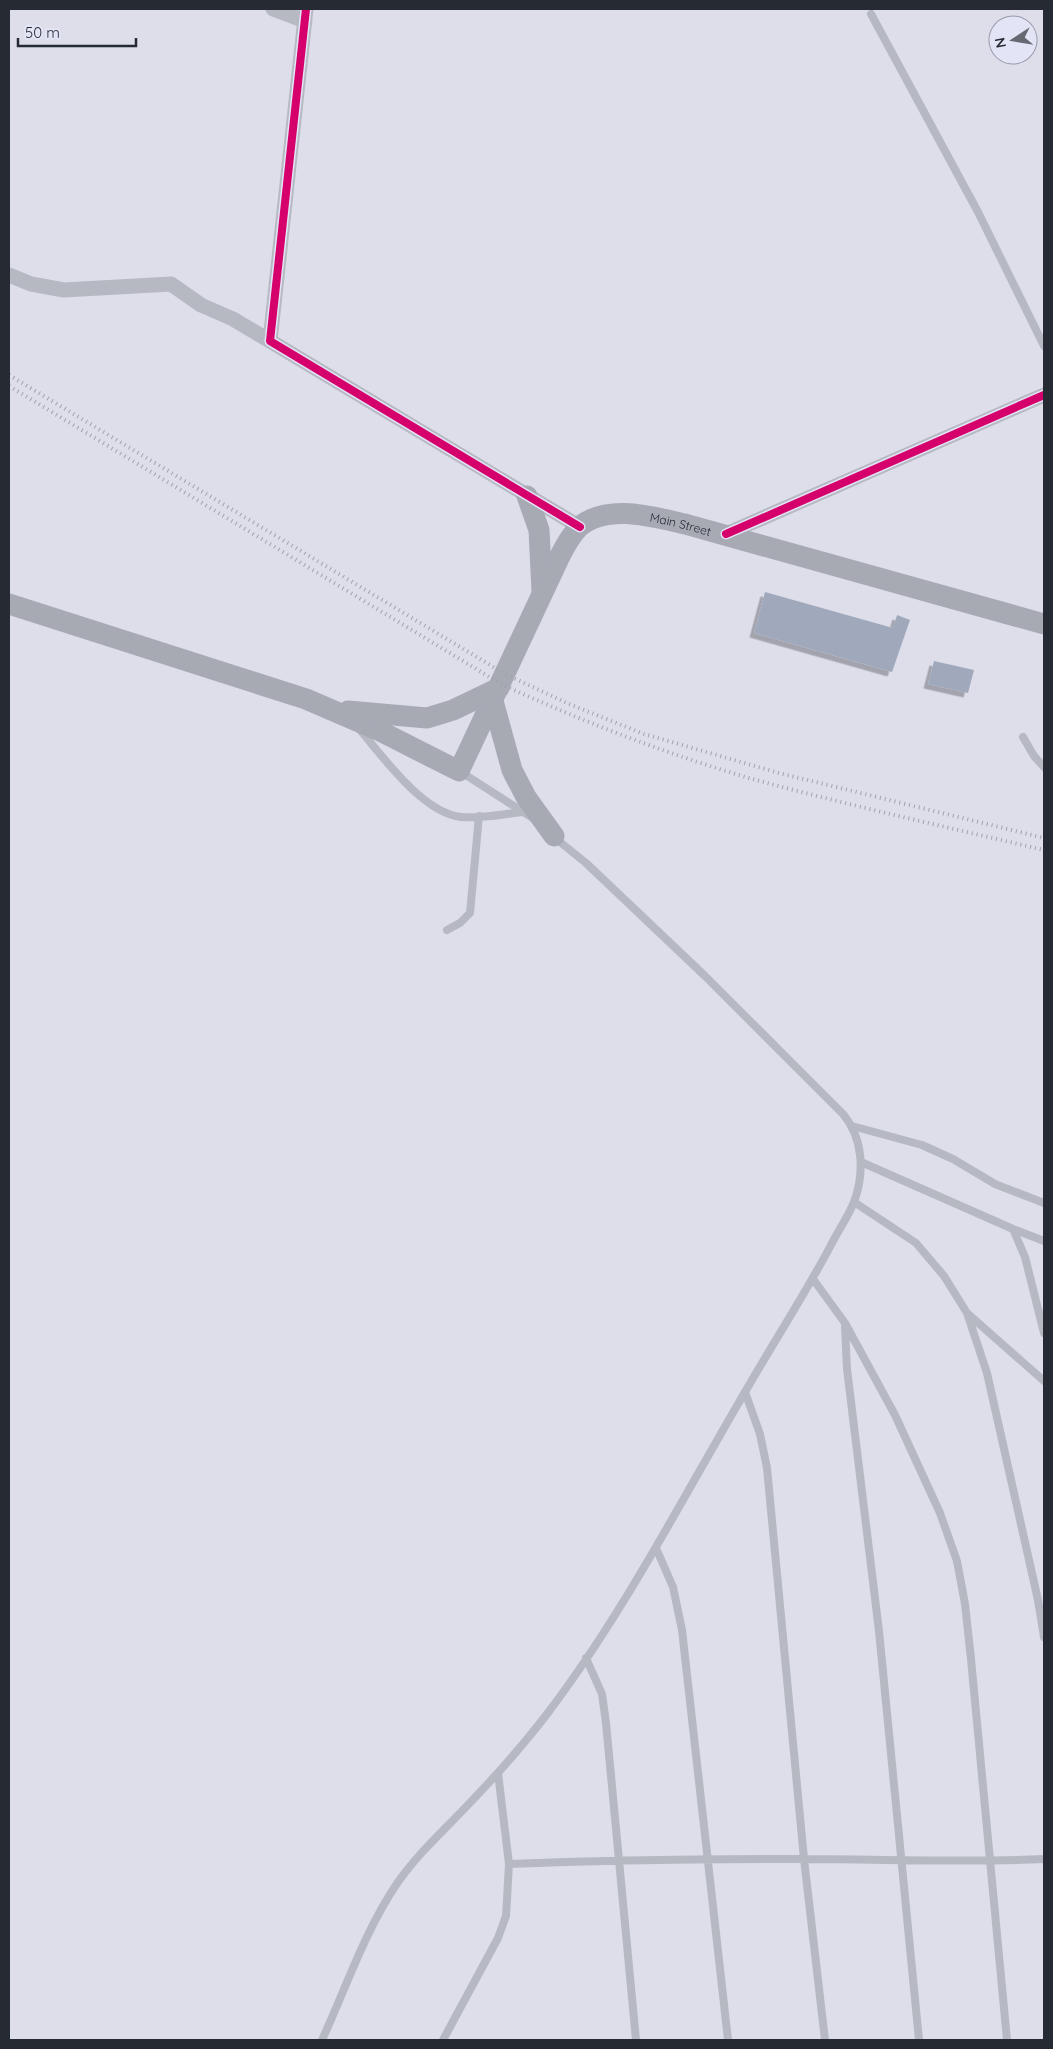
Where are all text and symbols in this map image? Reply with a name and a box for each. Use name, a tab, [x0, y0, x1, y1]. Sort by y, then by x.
scale bar	[18, 15, 135, 47]
north arrow	[988, 15, 1038, 65]
text: 50 m	[25, 23, 60, 42]
text: N	[990, 36, 1010, 50]
street label: Main Street	[649, 509, 713, 539]

